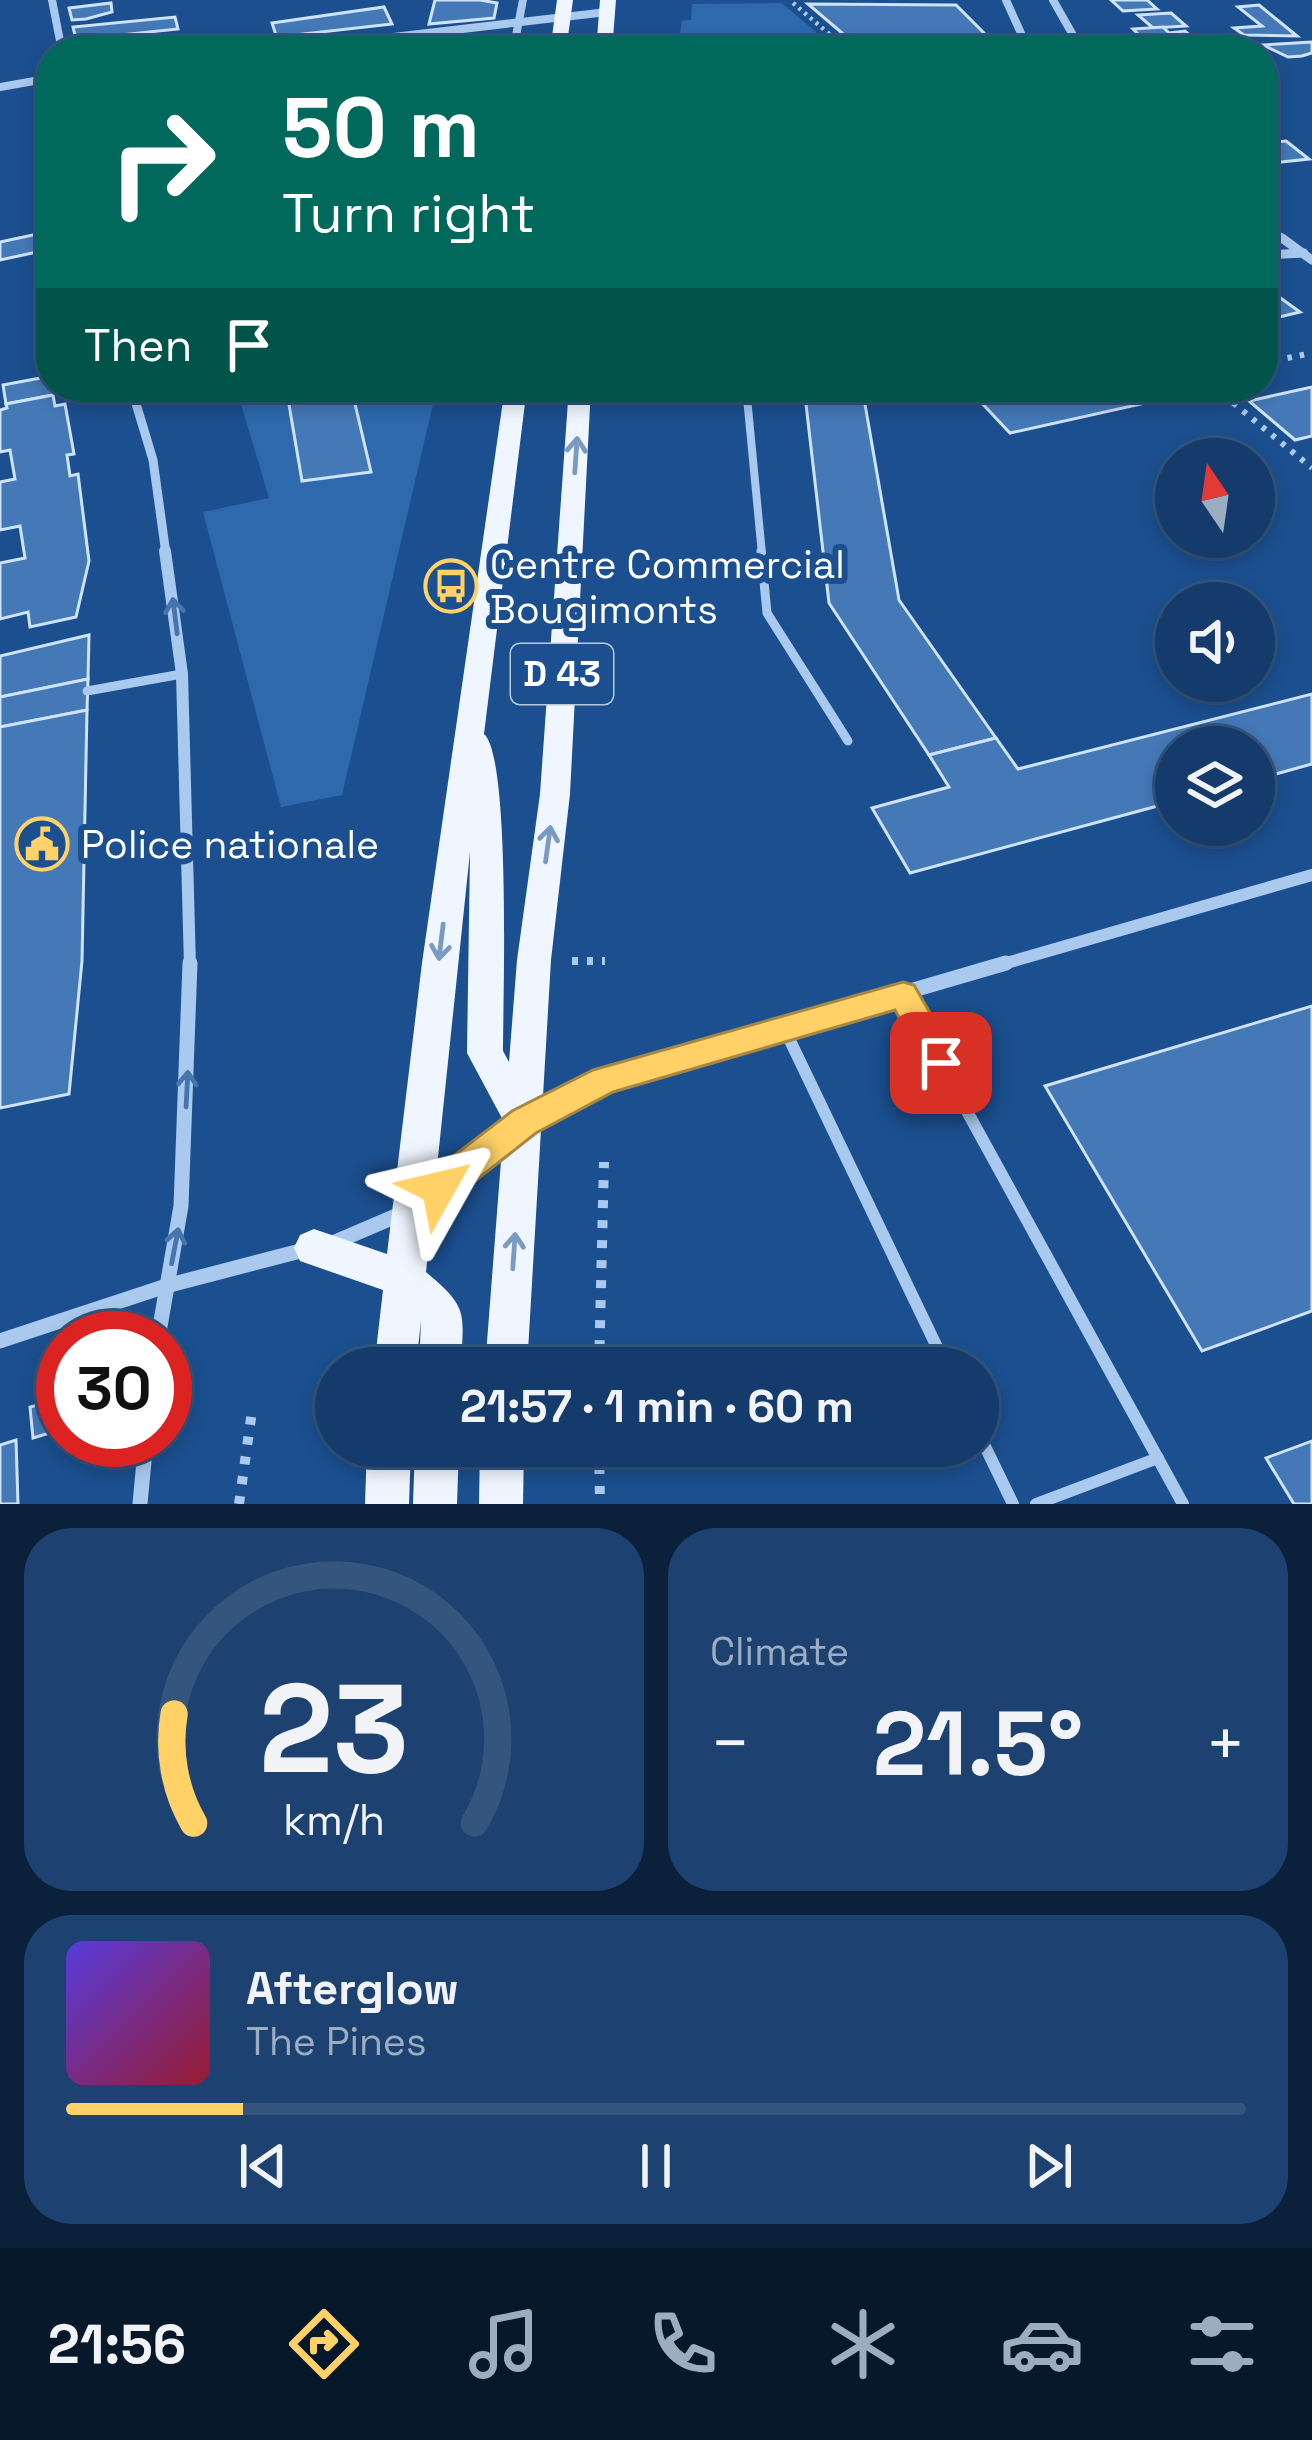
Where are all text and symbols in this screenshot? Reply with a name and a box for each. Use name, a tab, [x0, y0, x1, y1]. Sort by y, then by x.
text: 50 m	[282, 74, 480, 182]
icon: right	[84, 84, 240, 240]
text: Turn right	[282, 179, 535, 248]
icon: arrive	[216, 312, 282, 378]
text: Then	[84, 317, 192, 374]
one-way arrow	[565, 436, 588, 475]
north arrow	[1155, 438, 1275, 558]
map controls	[1155, 438, 1275, 846]
place label: Centre Commercial Bougimonts	[490, 540, 845, 634]
bus stop icon: Centre Commercial Bougimonts	[423, 558, 479, 614]
button: sound	[1155, 582, 1275, 702]
one-way arrow	[163, 597, 186, 636]
road number: D 43	[511, 644, 613, 704]
button: layers	[1155, 726, 1275, 846]
public building icon: Police nationale	[14, 816, 70, 872]
place label: Police nationale	[81, 820, 379, 869]
one-way arrow	[537, 825, 560, 864]
one-way arrow	[430, 921, 452, 960]
pin	[890, 1012, 992, 1114]
icon: arrive	[908, 1030, 974, 1096]
one-way arrow	[176, 1070, 199, 1109]
position arrow	[376, 1125, 502, 1251]
one-way arrow	[165, 1228, 187, 1267]
one-way arrow	[503, 1232, 526, 1271]
speed limit sign: 30	[36, 1311, 192, 1467]
text: 21:57 · 1 min · 60 m	[460, 1378, 854, 1435]
text: Climate	[710, 1627, 849, 1676]
text: 23	[259, 1649, 409, 1808]
text: 21.5°	[873, 1686, 1083, 1801]
text: −	[710, 1701, 751, 1785]
text: +	[1205, 1701, 1246, 1785]
text: km/h	[283, 1792, 385, 1847]
text: Afterglow	[246, 1960, 459, 2017]
text: The Pines	[246, 2017, 427, 2066]
icon: previous	[230, 2133, 296, 2199]
icon: pause	[623, 2133, 689, 2199]
icon: next	[1016, 2133, 1082, 2199]
icon: directions	[282, 2302, 366, 2386]
icon: music	[462, 2302, 546, 2386]
icon: phone	[641, 2302, 725, 2386]
icon: climate	[821, 2302, 905, 2386]
icon: car	[1000, 2302, 1084, 2386]
icon: filters	[1180, 2302, 1264, 2386]
text: 21:56	[48, 2310, 186, 2379]

